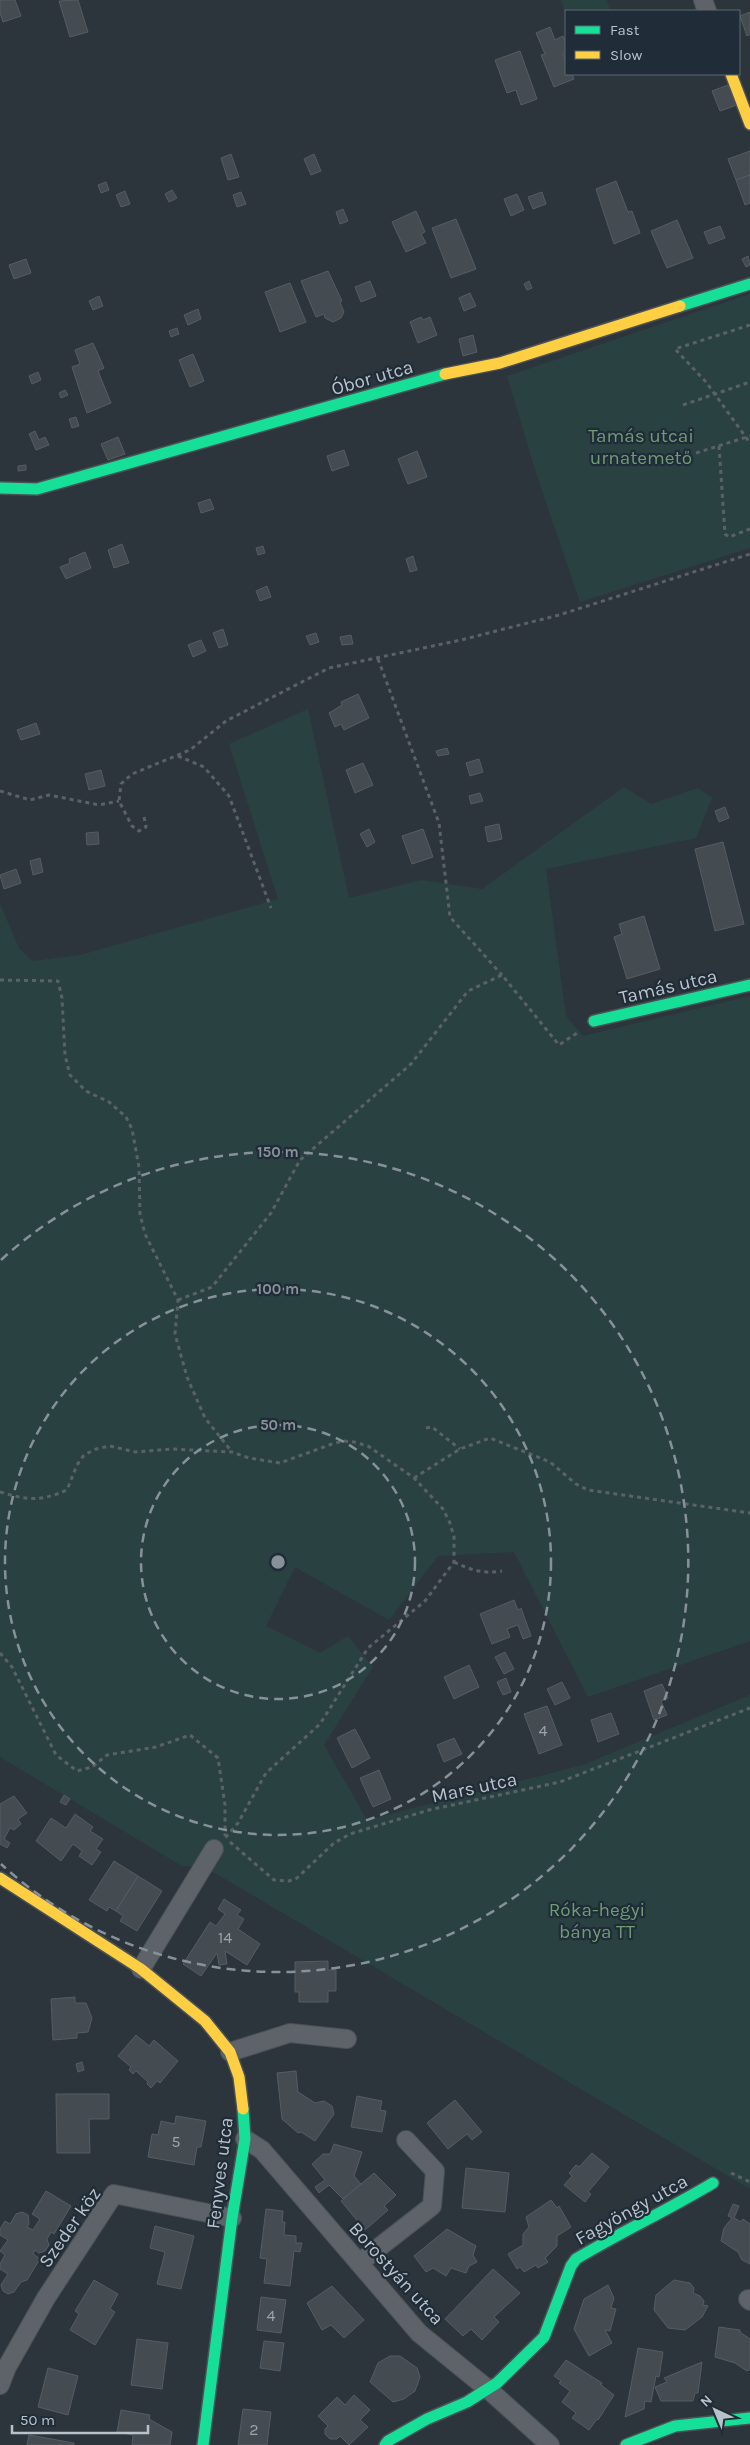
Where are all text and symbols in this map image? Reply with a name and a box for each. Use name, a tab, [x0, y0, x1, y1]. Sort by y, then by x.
legend	[565, 10, 740, 75]
text: Fast	[610, 21, 640, 39]
text: Slow	[610, 46, 642, 64]
street label: Óbor utca	[328, 355, 416, 400]
park label: Tamás utcai urnatemető	[588, 425, 694, 469]
street label: Tamás utca	[617, 965, 719, 1009]
text: 150 m	[257, 1143, 299, 1161]
text: 100 m	[257, 1280, 299, 1298]
text: 50 m	[260, 1416, 296, 1434]
centre of rings	[269, 1553, 287, 1571]
house number: 4	[539, 1721, 548, 1740]
street label: Mars utca	[429, 1768, 519, 1808]
park label: Róka-hegyi bánya TT	[549, 1899, 645, 1943]
house number: 14	[218, 1928, 232, 1947]
street label: Fenyves utca	[202, 2116, 238, 2230]
house number: 5	[171, 2132, 181, 2151]
street label: Fagyöngy utca	[571, 2170, 691, 2250]
street label: Szeder köz	[34, 2183, 105, 2272]
street label: Borostyán utca	[344, 2218, 448, 2330]
house number: 4	[267, 2306, 276, 2325]
north arrow	[690, 2385, 740, 2435]
text: N	[697, 2391, 716, 2411]
scale bar	[12, 2402, 149, 2434]
text: 50 m	[20, 2411, 55, 2429]
house number: 2	[249, 2420, 259, 2439]

